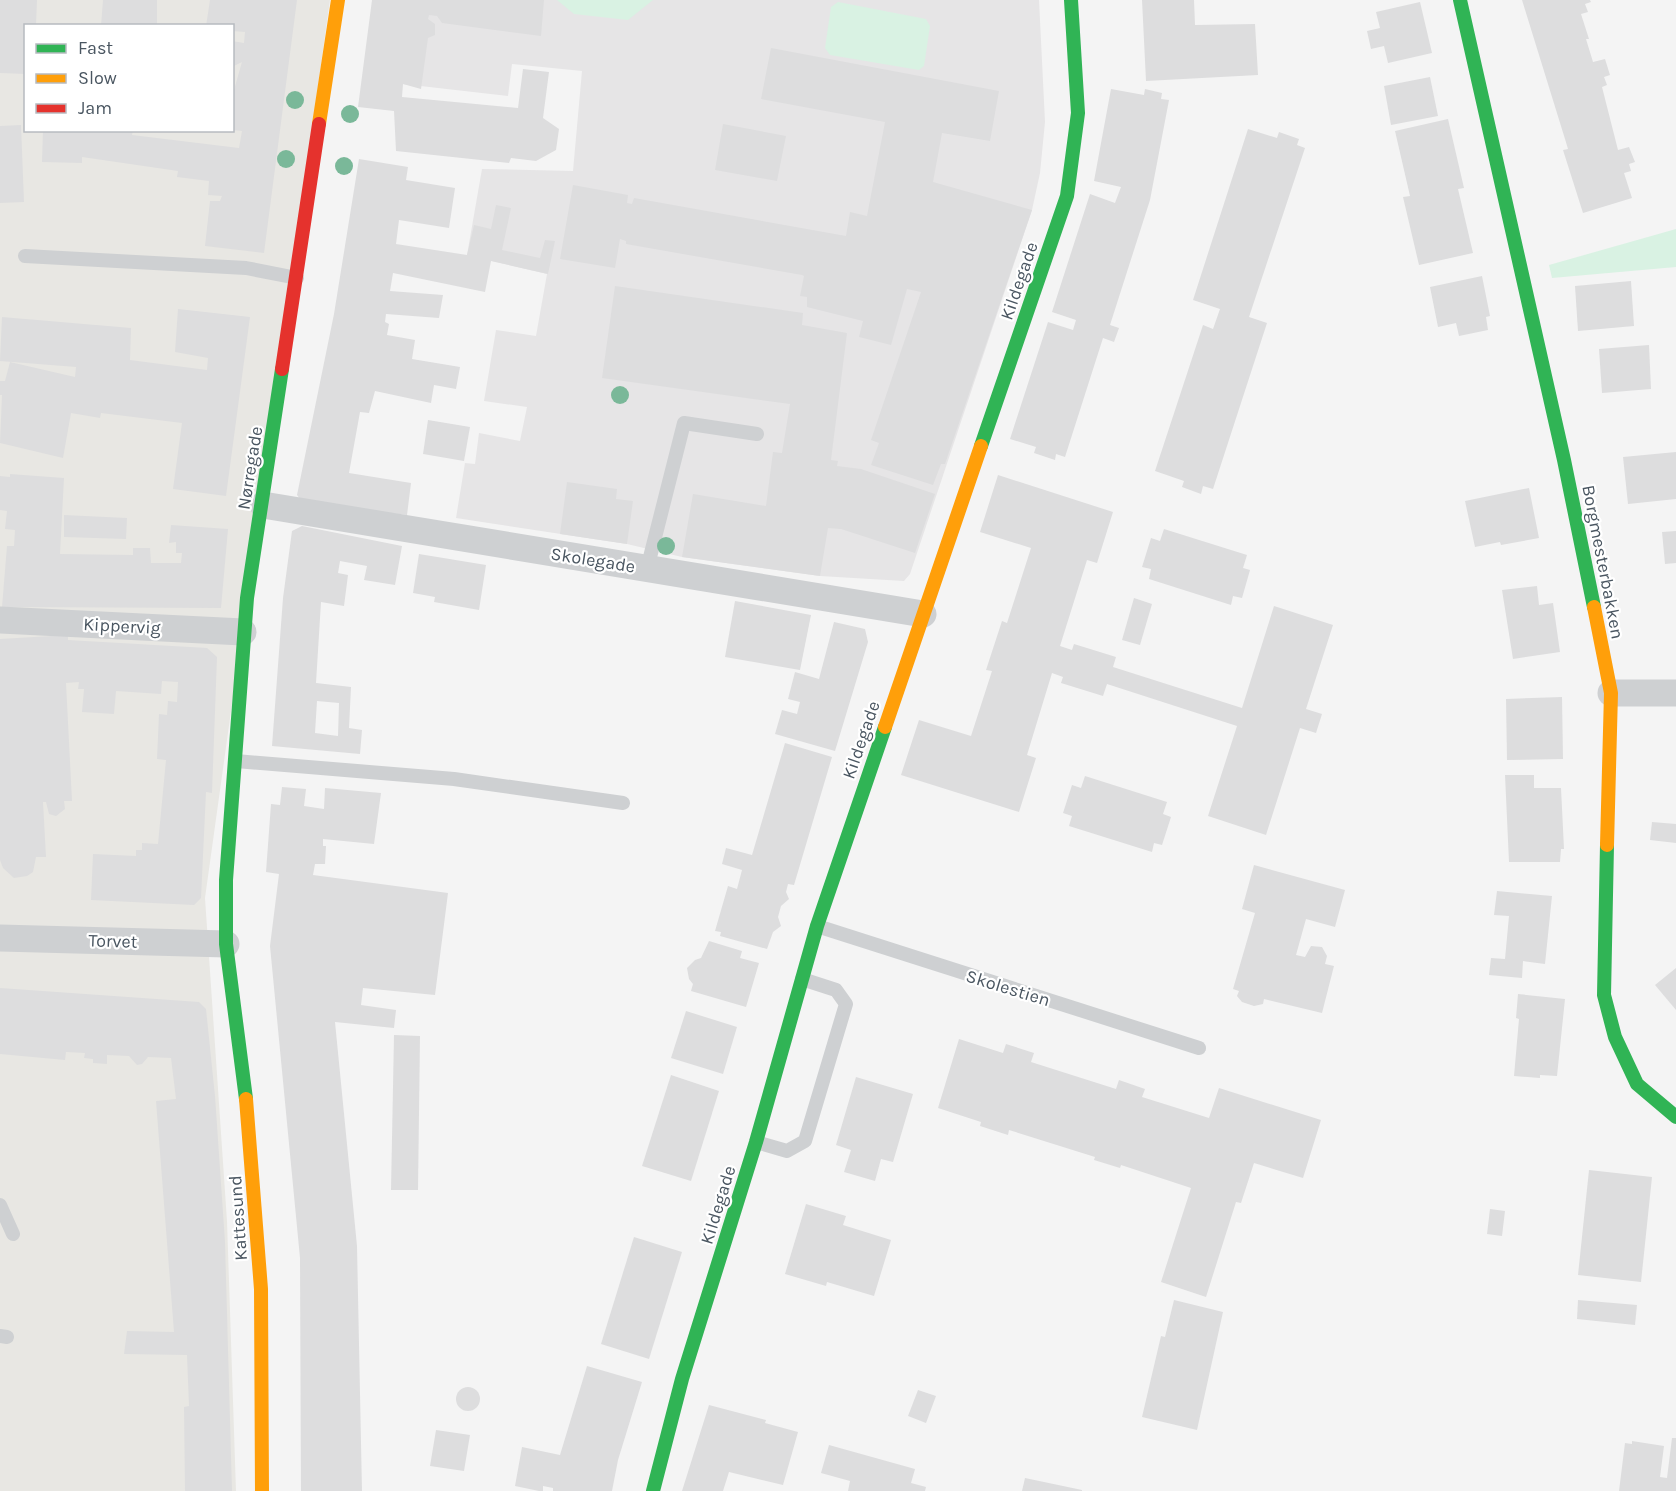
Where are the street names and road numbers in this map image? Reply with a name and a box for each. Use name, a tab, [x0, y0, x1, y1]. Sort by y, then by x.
street label: Kildegade	[995, 239, 1043, 323]
street label: Nørregade	[233, 425, 267, 511]
street label: Borgmesterbakken	[1577, 483, 1629, 641]
street label: Skolegade	[549, 542, 637, 578]
street label: Kippervig	[83, 613, 161, 639]
street label: Kildegade	[837, 698, 885, 782]
street label: Torvet	[88, 929, 138, 953]
street label: Skolestien	[963, 965, 1053, 1011]
street label: Kildegade	[696, 1163, 740, 1247]
street label: Kattesund	[224, 1175, 252, 1261]

